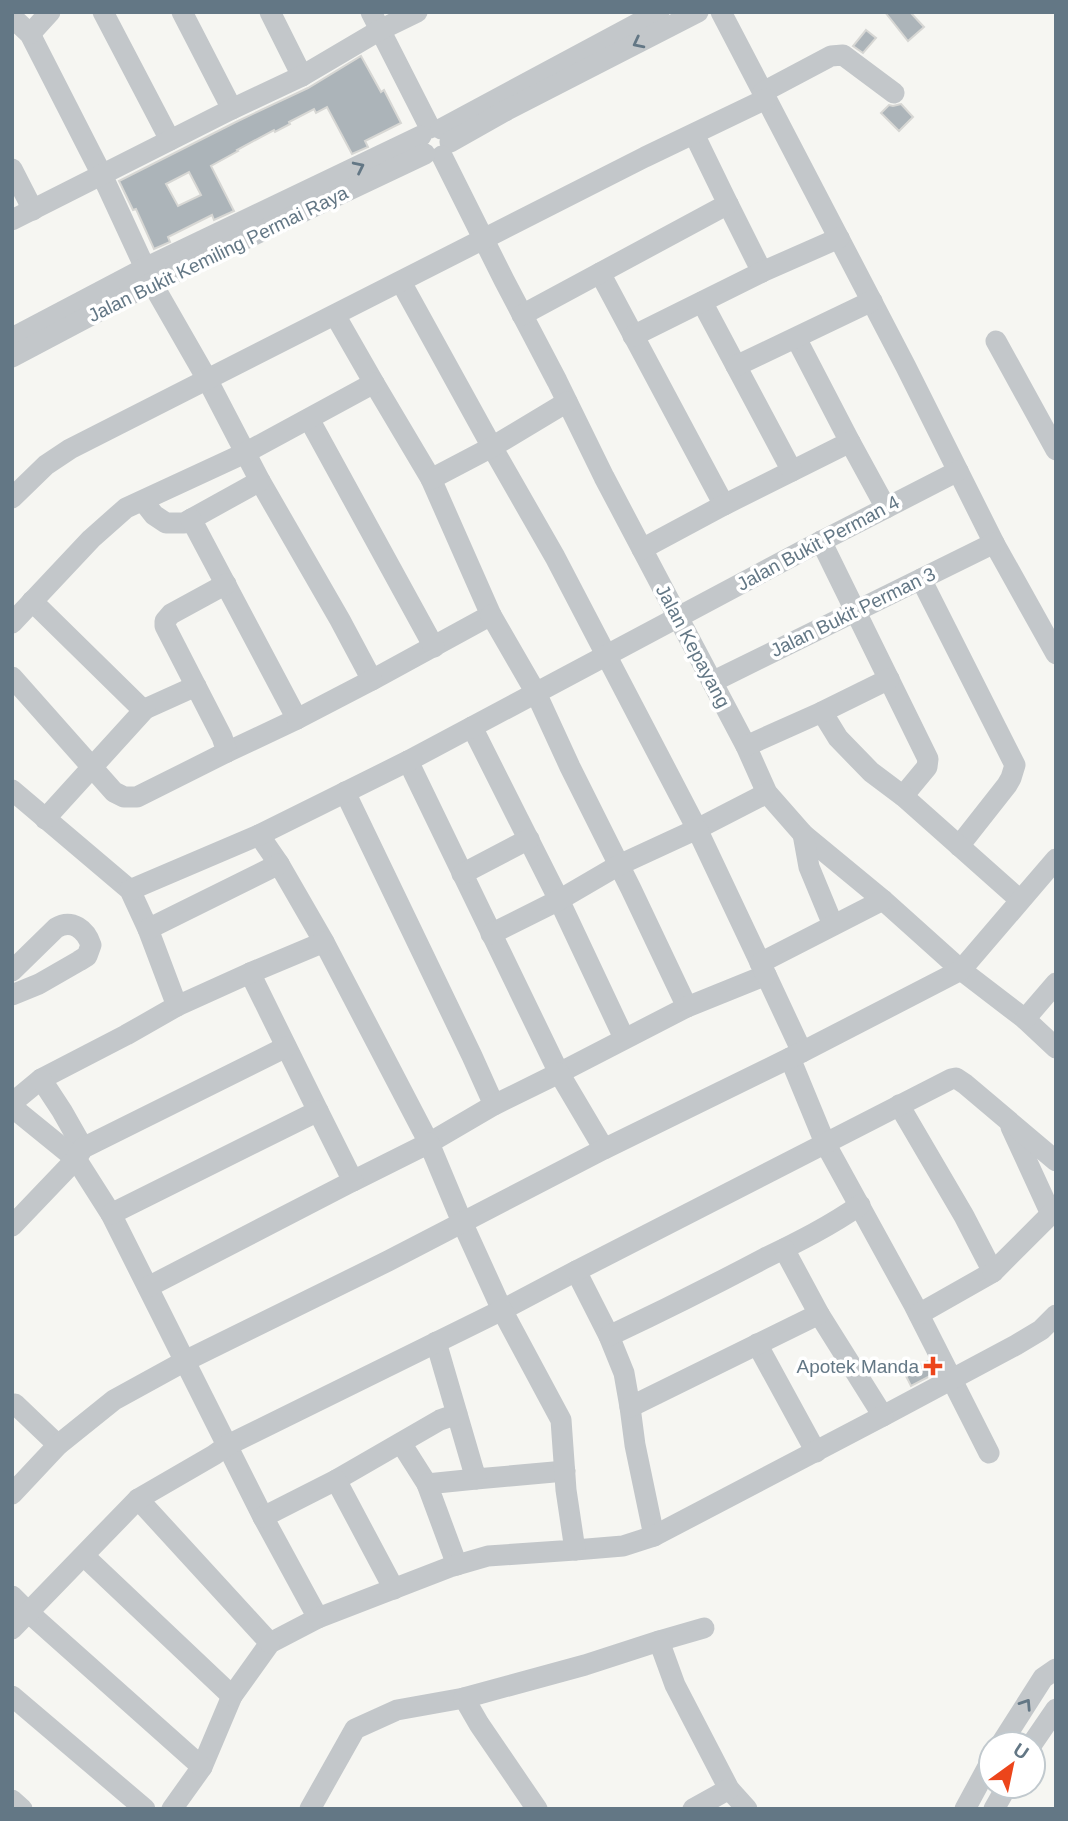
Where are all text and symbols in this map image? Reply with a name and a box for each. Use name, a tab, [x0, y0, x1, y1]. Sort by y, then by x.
one-way arrow	[632, 35, 645, 49]
one-way arrow	[352, 161, 364, 175]
street label: Jalan Bukit Kemiling Permai Raya	[85, 182, 352, 326]
street label: Jalan Bukit Perman 4	[733, 491, 903, 595]
street label: Jalan Bukit Perman 3	[767, 563, 939, 661]
street label: Jalan Kepayang	[652, 581, 734, 711]
place label: Apotek Manda	[796, 1356, 919, 1377]
marker: Apotek Manda	[925, 1358, 941, 1374]
one-way arrow	[1018, 1699, 1030, 1712]
north arrow	[977, 1730, 1047, 1800]
text: U	[1010, 1739, 1032, 1764]

